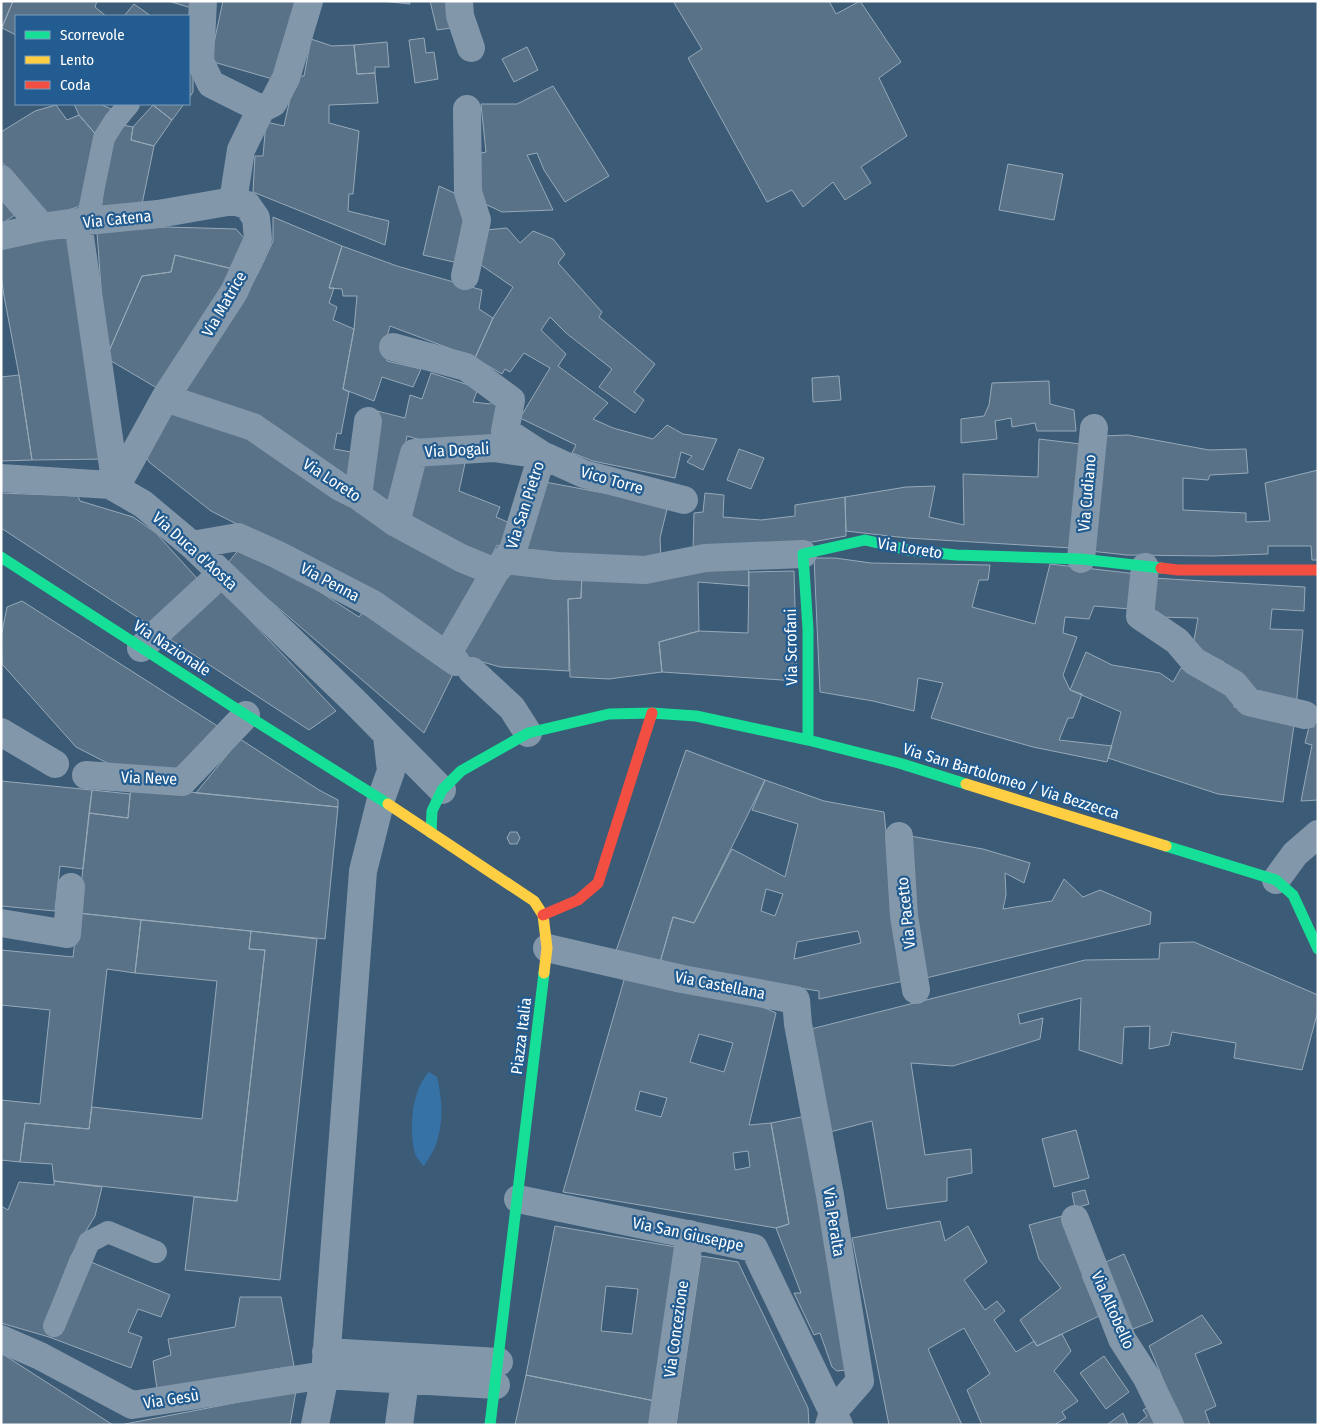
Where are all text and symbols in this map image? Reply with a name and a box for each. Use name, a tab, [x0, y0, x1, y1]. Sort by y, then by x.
legend	[15, 15, 190, 105]
text: Scorrevole	[60, 26, 125, 44]
text: Lento	[60, 51, 94, 69]
text: Coda	[60, 76, 91, 94]
street label: Via Catena	[82, 206, 152, 232]
street label: Via Matrice	[198, 268, 250, 340]
street label: Via Dogali	[424, 439, 490, 461]
street label: Via Loreto	[299, 454, 365, 506]
street label: Via Cudiano	[1074, 454, 1100, 532]
street label: Via San Pietro	[502, 459, 548, 551]
street label: Vico Torre	[578, 462, 646, 498]
street label: Via Duca d'Aosta	[149, 508, 241, 594]
street label: Via Loreto	[876, 534, 944, 562]
street label: Via Penna	[297, 559, 363, 606]
street label: Via Scrofani	[781, 608, 801, 686]
street label: Via Nazionale	[130, 616, 214, 680]
street label: Via San Bartolomeo / Via Bezzecca	[900, 739, 1122, 823]
street label: Via Neve	[121, 768, 178, 788]
street label: Via Pacetto	[893, 876, 919, 950]
street label: Via Castellana	[673, 967, 767, 1003]
street label: Piazza Italia	[507, 996, 535, 1076]
street label: Via Peralta	[819, 1186, 849, 1258]
street label: Via San Giuseppe	[631, 1213, 745, 1255]
street label: Via Altobello	[1087, 1268, 1139, 1352]
street label: Via Concezione	[660, 1279, 692, 1379]
street label: Via Gesù	[142, 1385, 200, 1413]

